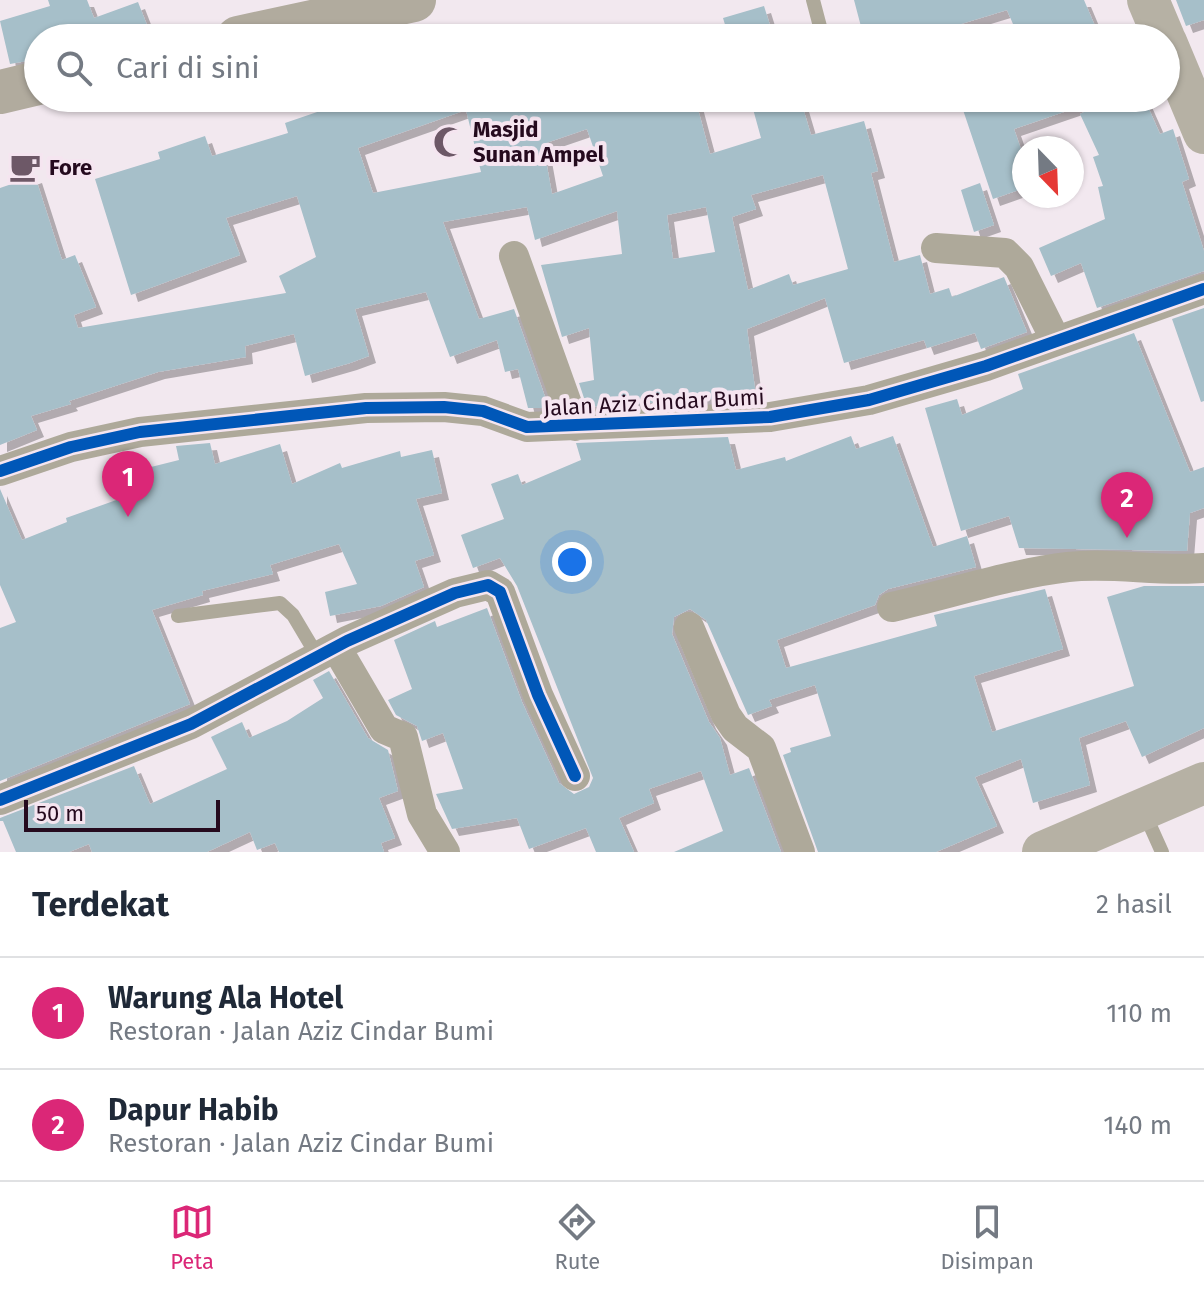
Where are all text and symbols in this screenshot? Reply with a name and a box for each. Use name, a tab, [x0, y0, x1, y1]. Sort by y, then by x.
search box	[24, 24, 1180, 112]
icon: search	[52, 46, 96, 90]
text: Cari di sini	[116, 50, 260, 86]
place label: Masjid Sunan Ampel	[473, 116, 605, 168]
mosque icon: Masjid Sunan Ampel	[432, 125, 466, 159]
north arrow	[1012, 136, 1084, 208]
cafe icon: Fore	[8, 150, 42, 184]
place label: Fore	[49, 154, 92, 181]
street label: Jalan Aziz Cindar Bumi	[543, 383, 765, 422]
pin: 1	[102, 451, 154, 517]
pin: 2	[1101, 472, 1153, 538]
your location	[552, 542, 592, 582]
scale bar	[24, 796, 220, 832]
text: 50 m	[36, 800, 84, 827]
text: Terdekat	[32, 884, 169, 925]
text: 2 hasil	[1096, 889, 1172, 920]
text: Warung Ala Hotel	[108, 980, 343, 1016]
text: 1	[52, 998, 64, 1029]
text: 110 m	[1106, 998, 1172, 1029]
text: Restoran · Jalan Aziz Cindar Bumi	[108, 1016, 494, 1047]
text: Dapur Habib	[108, 1092, 279, 1128]
text: 2	[51, 1110, 65, 1141]
text: 140 m	[1103, 1110, 1172, 1141]
text: Restoran · Jalan Aziz Cindar Bumi	[108, 1128, 494, 1159]
tab: Peta	[170, 1200, 214, 1275]
tab: Rute	[554, 1200, 600, 1275]
tab: Disimpan	[940, 1200, 1034, 1275]

